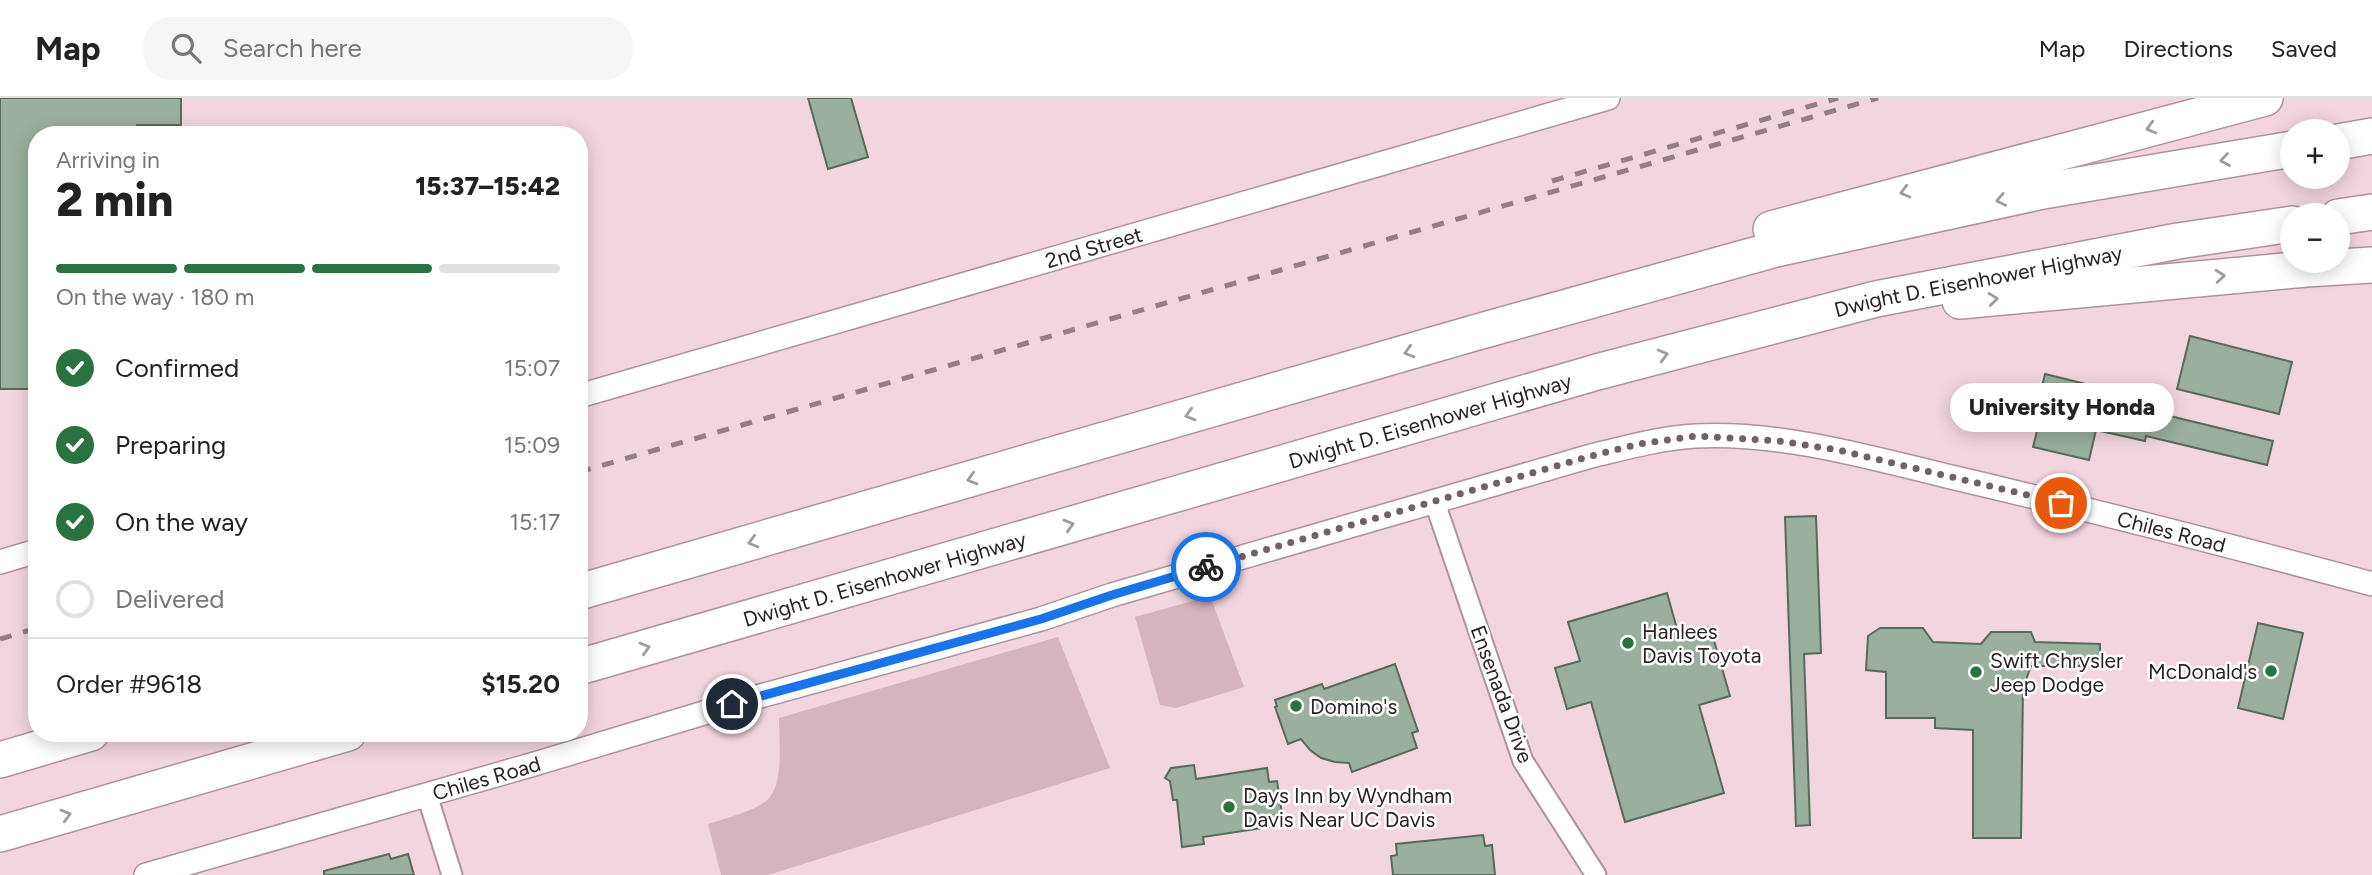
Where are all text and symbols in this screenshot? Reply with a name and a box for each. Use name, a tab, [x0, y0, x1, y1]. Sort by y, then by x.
search box	[143, 17, 633, 80]
text: Map	[35, 29, 101, 68]
icon: search	[167, 29, 205, 67]
text: Search here	[223, 32, 362, 64]
text: Map	[2039, 34, 2085, 63]
text: Directions	[2123, 34, 2233, 63]
text: Saved	[2271, 34, 2337, 63]
map controls	[2280, 119, 2350, 273]
button: +	[2280, 119, 2350, 189]
one-way arrow	[2145, 120, 2157, 134]
text: Arriving in	[56, 146, 160, 174]
one-way arrow	[2219, 152, 2231, 167]
text: 15:37–15:42	[415, 170, 560, 202]
text: 2 min	[56, 172, 173, 228]
one-way arrow	[1899, 184, 1911, 198]
one-way arrow	[1995, 192, 2007, 206]
button: −	[2280, 203, 2350, 273]
street label: 2nd Street	[1042, 221, 1145, 273]
street label: Dwight D. Eisenhower Highway	[1831, 240, 2124, 322]
one-way arrow	[2214, 269, 2225, 284]
text: On the way · 180 m	[56, 283, 254, 311]
one-way arrow	[1987, 292, 1999, 307]
one-way arrow	[1403, 344, 1415, 359]
icon: check	[56, 349, 94, 387]
one-way arrow	[1657, 349, 1669, 363]
text: Confirmed	[115, 352, 239, 384]
text: 15:07	[504, 354, 560, 382]
street label: Dwight D. Eisenhower Highway	[1286, 368, 1574, 473]
callout: University Honda	[1949, 384, 2173, 433]
text: University Honda	[1969, 393, 2155, 421]
one-way arrow	[1184, 407, 1196, 422]
icon: check	[56, 426, 94, 464]
text: Preparing	[115, 429, 226, 461]
text: 15:09	[504, 431, 560, 459]
one-way arrow	[966, 470, 978, 485]
pin	[2031, 473, 2091, 533]
icon: bag	[2042, 484, 2080, 522]
icon: check	[56, 503, 94, 541]
street label: Chiles Road	[2115, 505, 2229, 557]
text: On the way	[115, 506, 248, 538]
text: 15:17	[510, 508, 560, 536]
one-way arrow	[1063, 519, 1075, 533]
street label: Dwight D. Eisenhower Highway	[740, 526, 1029, 631]
courier	[1171, 532, 1241, 602]
one-way arrow	[747, 533, 759, 548]
icon: bike	[1187, 548, 1225, 586]
text: Delivered	[115, 583, 224, 615]
place label: Hanlees Davis Toyota	[1642, 619, 1762, 668]
street label: Ensenada Drive	[1466, 622, 1538, 766]
marker: Hanlees Davis Toyota	[1620, 635, 1636, 651]
one-way arrow	[639, 641, 651, 656]
place label: Swift Chrysler Jeep Dodge	[1990, 648, 2123, 697]
place label: McDonald's	[2148, 659, 2257, 684]
marker: McDonald's	[2263, 663, 2279, 679]
marker: Swift Chrysler Jeep Dodge	[1968, 664, 1984, 680]
text: Order #9618	[56, 668, 202, 700]
text: $15.20	[481, 668, 560, 700]
pin	[702, 674, 762, 734]
icon: home	[713, 685, 751, 723]
place label: Domino's	[1310, 694, 1397, 719]
marker: Domino's	[1288, 698, 1304, 714]
street label: Chiles Road	[429, 750, 543, 805]
place label: Days Inn by Wyndham Davis Near UC Davis	[1243, 783, 1452, 832]
marker: Days Inn by Wyndham Davis Near UC Davis	[1221, 799, 1237, 815]
one-way arrow	[59, 809, 71, 823]

